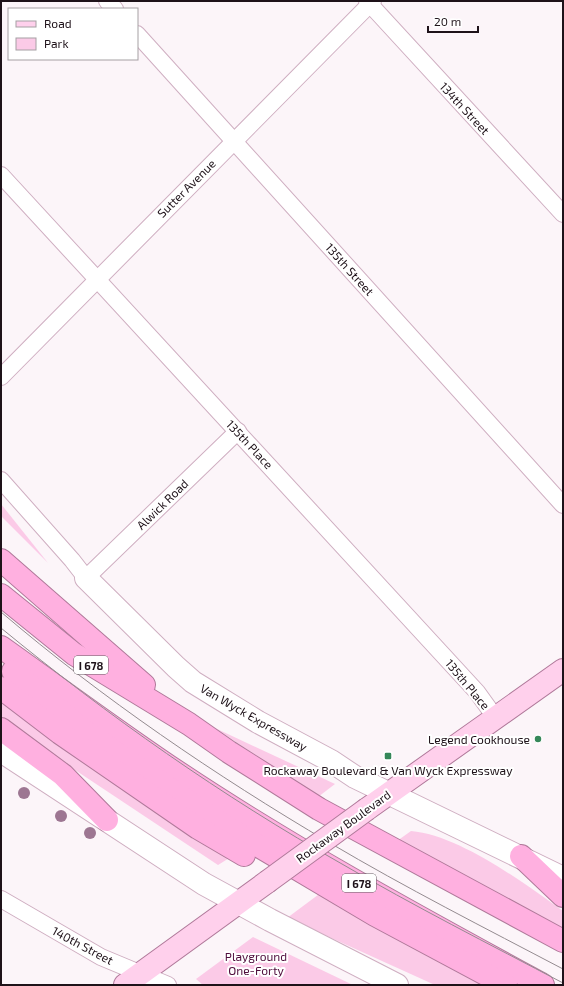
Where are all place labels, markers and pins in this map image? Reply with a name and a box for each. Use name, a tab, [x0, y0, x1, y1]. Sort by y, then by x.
place label: Legend Cookhouse	[428, 732, 530, 746]
marker: Legend Cookhouse	[533, 734, 543, 744]
marker: Rockaway Boulevard & Van Wyck Expressway	[383, 751, 393, 761]
place label: Rockaway Boulevard & Van Wyck Expressway	[263, 763, 513, 777]

